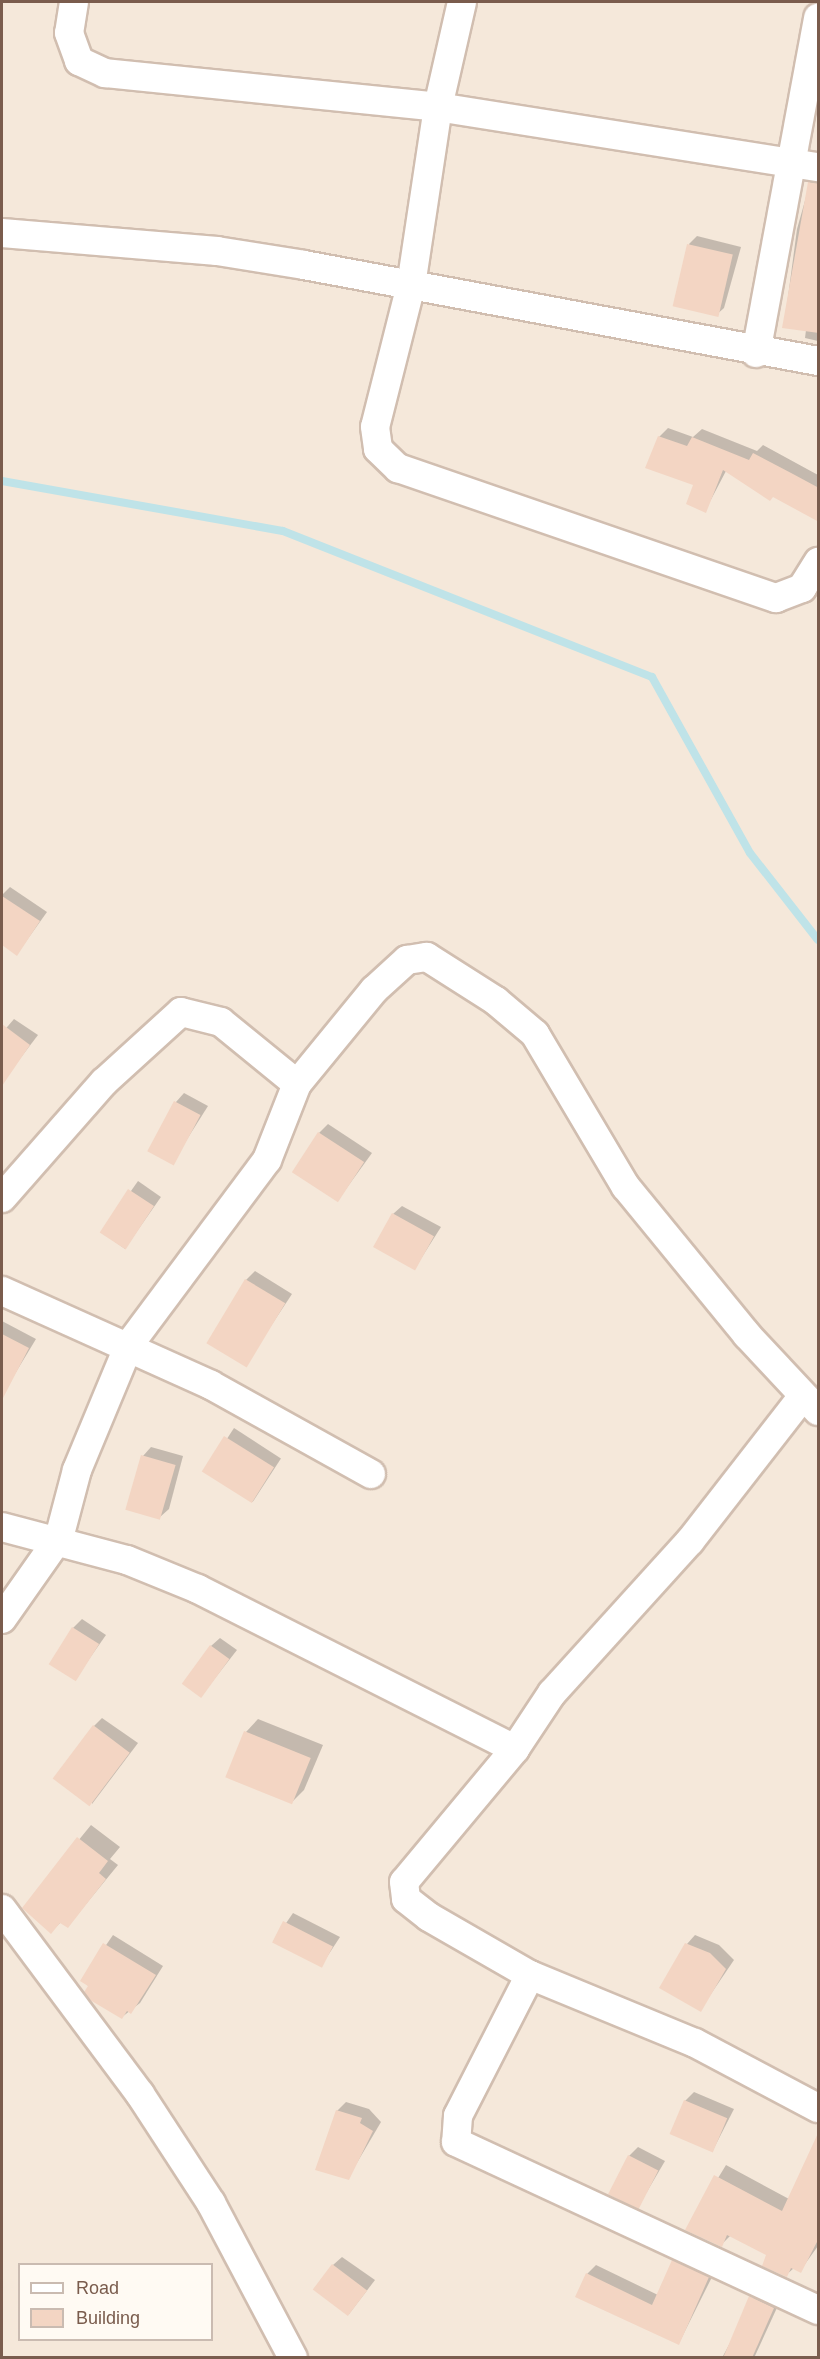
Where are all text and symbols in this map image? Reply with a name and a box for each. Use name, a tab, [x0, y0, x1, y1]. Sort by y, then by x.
legend	[18, 2263, 213, 2341]
text: Road	[76, 2278, 119, 2298]
text: Building	[76, 2308, 140, 2328]

